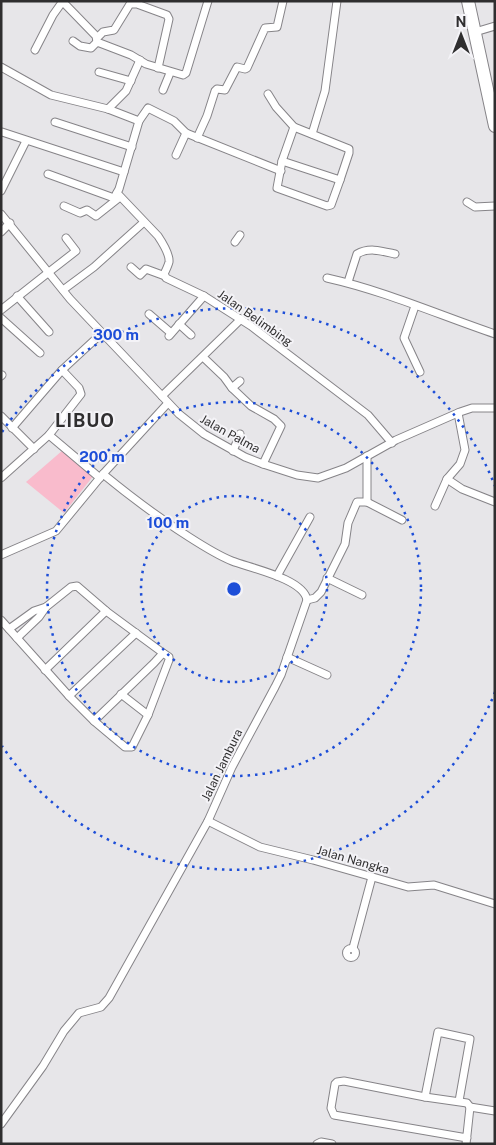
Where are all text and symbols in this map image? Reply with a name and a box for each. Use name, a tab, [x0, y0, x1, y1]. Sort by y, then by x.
north arrow	[436, 10, 486, 60]
text: N	[456, 14, 466, 30]
street label: Jalan Belimbing	[215, 287, 295, 349]
text: 300 m	[93, 326, 139, 343]
district label: LIBUO	[55, 410, 115, 431]
street label: Jalan Palma	[198, 412, 262, 456]
text: 200 m	[79, 448, 125, 465]
text: 100 m	[147, 514, 189, 531]
centre of rings	[225, 580, 243, 598]
street label: Jalan Jambura	[199, 727, 245, 803]
street label: Jalan Nangka	[315, 843, 391, 877]

